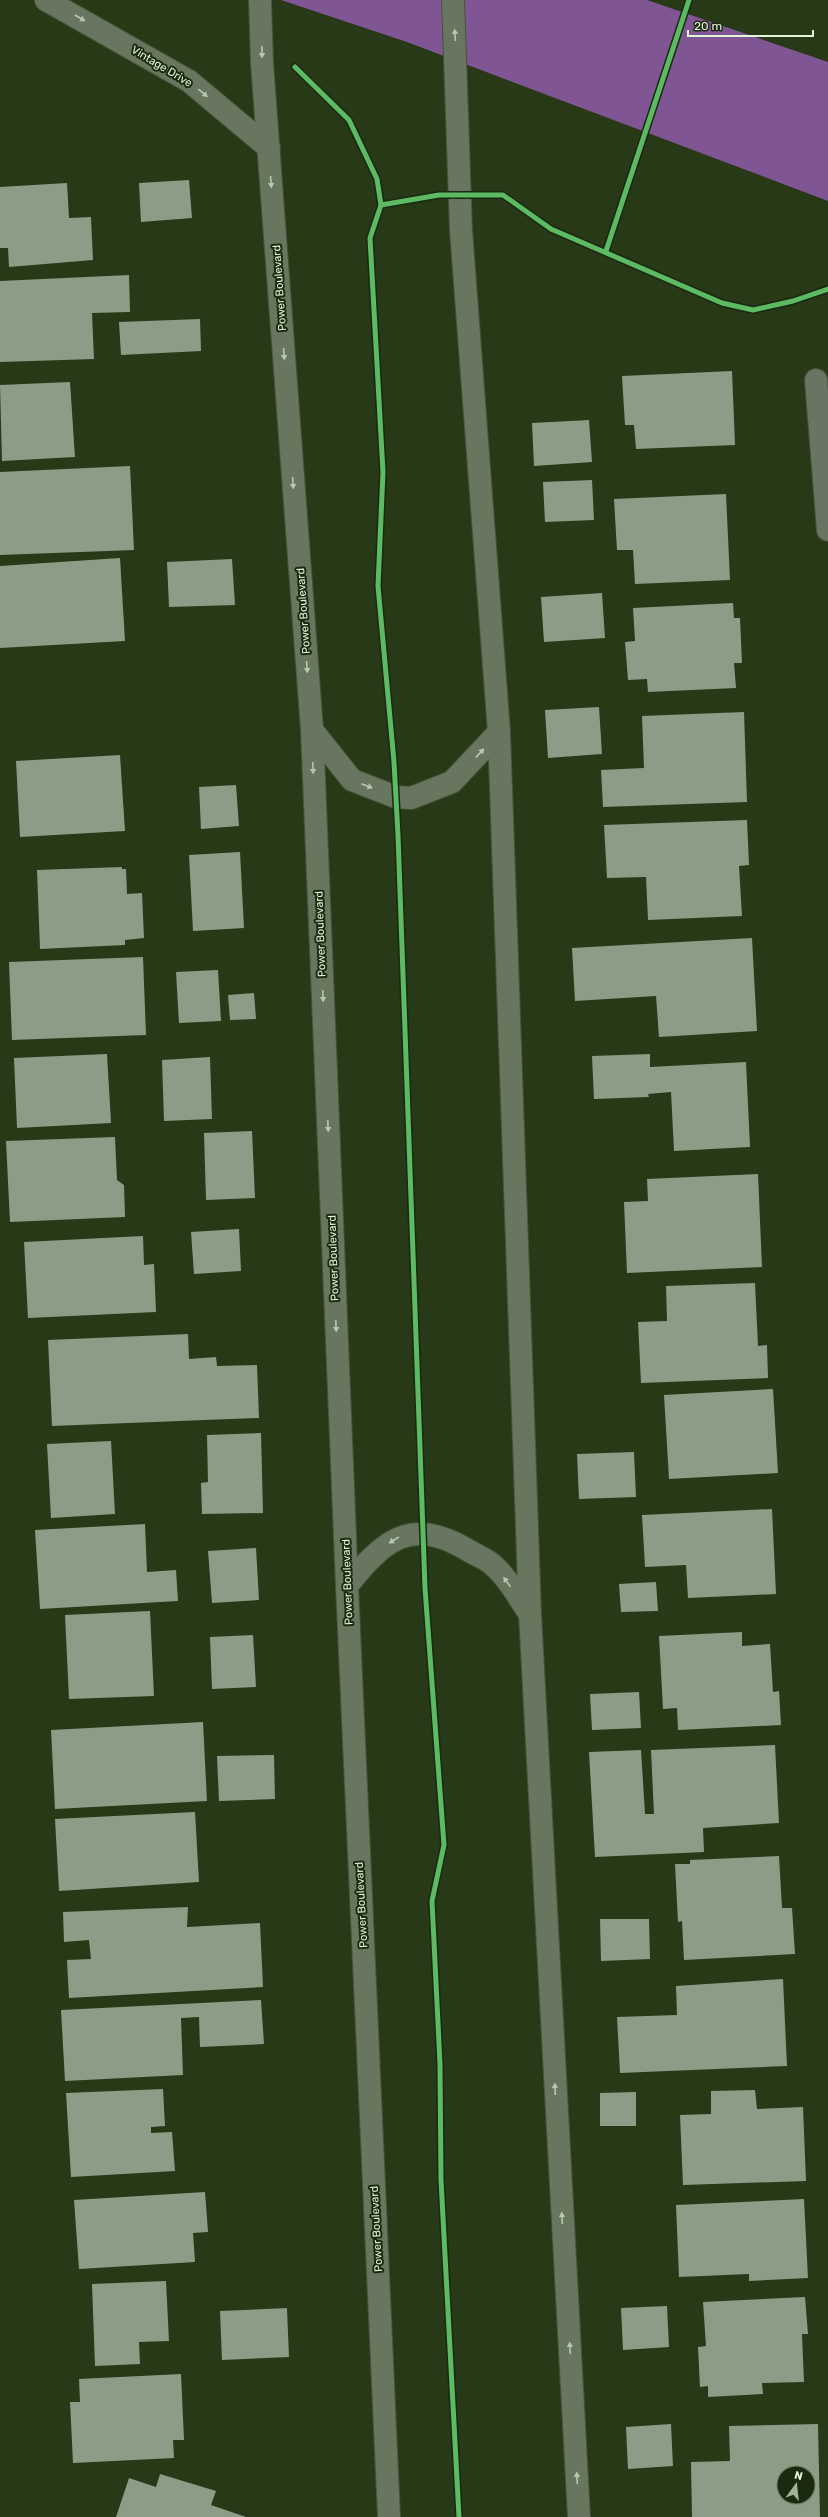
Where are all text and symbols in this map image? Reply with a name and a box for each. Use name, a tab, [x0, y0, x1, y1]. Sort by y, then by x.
scale bar	[688, 12, 813, 38]
one-way arrow	[74, 14, 86, 21]
text: 20 m	[694, 19, 722, 33]
one-way arrow	[452, 28, 458, 41]
street label: Vintage Drive	[129, 43, 195, 90]
one-way arrow	[259, 46, 265, 59]
one-way arrow	[198, 88, 208, 97]
one-way arrow	[268, 176, 275, 188]
street label: Power Boulevard	[270, 245, 289, 331]
one-way arrow	[280, 348, 287, 360]
one-way arrow	[290, 477, 297, 489]
street label: Power Boulevard	[294, 568, 313, 654]
one-way arrow	[304, 661, 311, 673]
one-way arrow	[475, 748, 485, 758]
one-way arrow	[310, 762, 317, 774]
one-way arrow	[362, 783, 374, 789]
street label: Power Boulevard	[313, 891, 328, 977]
one-way arrow	[319, 990, 326, 1002]
one-way arrow	[325, 1120, 331, 1133]
street label: Power Boulevard	[326, 1215, 341, 1301]
one-way arrow	[333, 1320, 339, 1333]
one-way arrow	[389, 1537, 400, 1544]
street label: Power Boulevard	[340, 1539, 355, 1625]
one-way arrow	[503, 1577, 511, 1587]
street label: Power Boulevard	[353, 1862, 370, 1948]
one-way arrow	[552, 2083, 559, 2095]
street label: Power Boulevard	[368, 2186, 385, 2272]
one-way arrow	[559, 2212, 566, 2224]
one-way arrow	[566, 2342, 573, 2354]
north arrow	[776, 2465, 816, 2505]
text: N	[793, 2469, 804, 2483]
one-way arrow	[573, 2472, 580, 2484]

